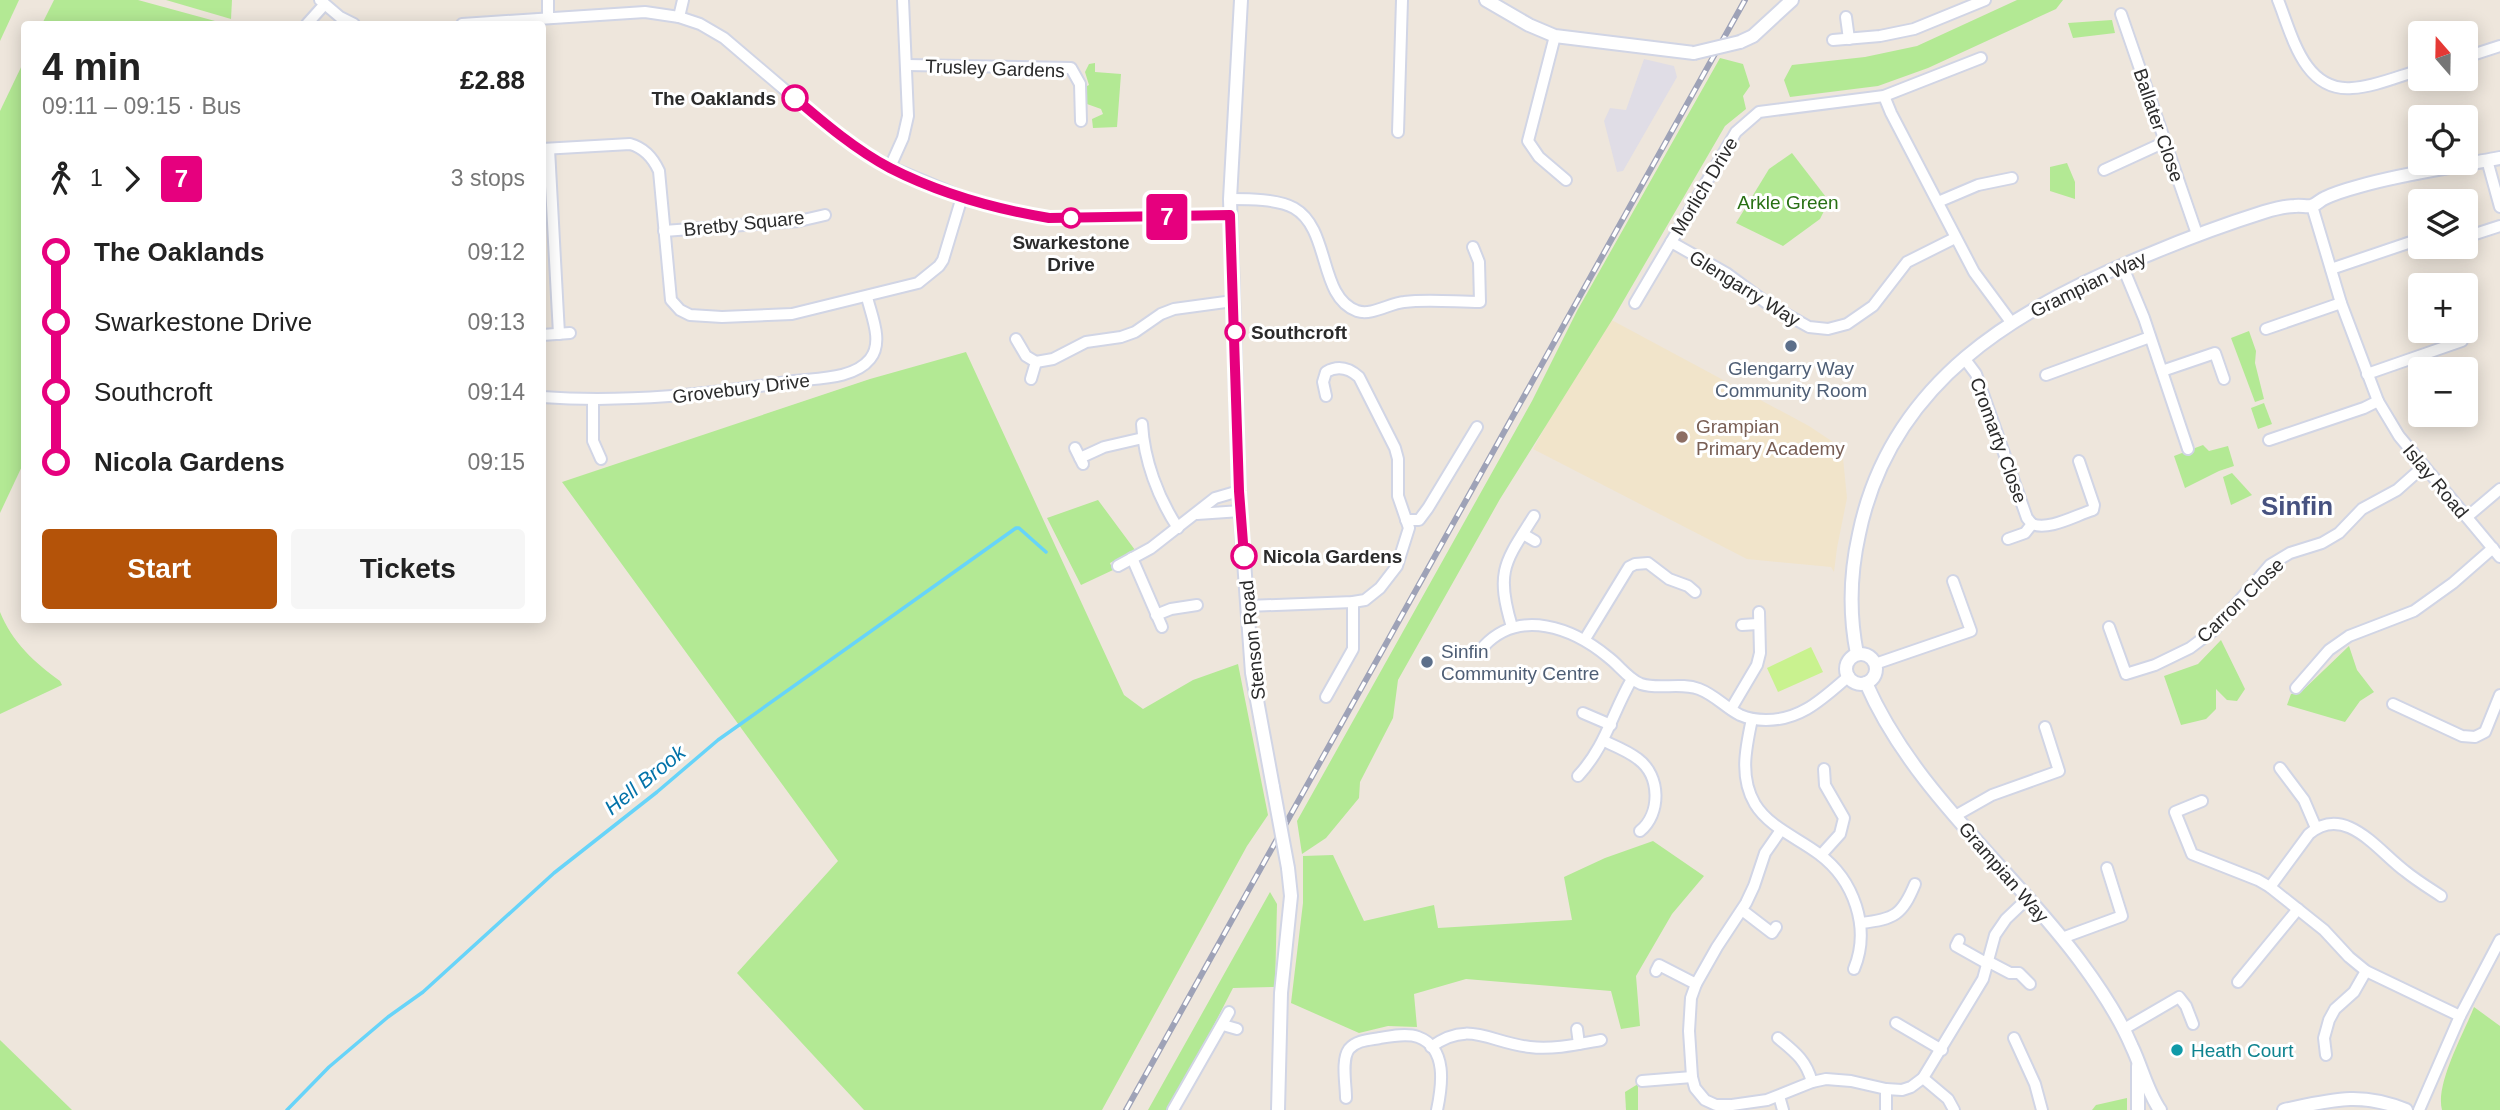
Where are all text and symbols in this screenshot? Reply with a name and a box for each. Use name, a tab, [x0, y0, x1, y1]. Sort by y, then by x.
north arrow	[2408, 21, 2478, 91]
map controls	[2408, 21, 2478, 427]
text: 4 min	[42, 46, 141, 88]
street label: Trusley Gardens	[925, 56, 1065, 81]
text: £2.88	[460, 65, 525, 95]
street label: Ballater Close	[2129, 66, 2188, 184]
marker: The Oaklands	[782, 85, 808, 111]
place label: The Oaklands	[651, 88, 776, 109]
text: 09:11 – 09:15 · Bus	[42, 93, 241, 119]
button: locate	[2408, 105, 2478, 175]
street label: Morlich Drive	[1667, 133, 1742, 239]
icon: walk	[42, 160, 80, 198]
icon: forward	[113, 160, 151, 198]
text: 1	[90, 165, 103, 191]
text: 7	[175, 165, 188, 192]
text: 3 stops	[451, 165, 525, 191]
button: layers	[2408, 189, 2478, 259]
park label: Arkle Green	[1737, 192, 1839, 213]
line badge: 7	[1144, 194, 1190, 240]
text: 7	[1160, 203, 1174, 230]
street label: Bretby Square	[683, 207, 806, 240]
marker: Swarkestone Drive	[1061, 208, 1081, 228]
place label: Swarkestone Drive	[1012, 232, 1130, 275]
text: The Oaklands	[94, 237, 265, 267]
text: 09:12	[467, 239, 525, 265]
street label: Glengarry Way	[1686, 246, 1804, 331]
street label: Grampian Way	[2027, 247, 2150, 322]
button: +	[2408, 273, 2478, 343]
text: Swarkestone Drive	[94, 307, 312, 337]
text: 09:13	[467, 309, 525, 335]
marker: Southcroft	[1225, 322, 1245, 342]
place label: Southcroft	[1251, 322, 1348, 343]
marker: Glengarry Way Community Room	[1783, 338, 1799, 354]
button: −	[2408, 357, 2478, 427]
place label: Glengarry Way Community Room	[1715, 358, 1867, 401]
street label: Grovebury Drive	[671, 370, 811, 407]
street label: Cromarty Close	[1966, 375, 2031, 506]
text: Southcroft	[94, 377, 213, 407]
text: 09:14	[467, 379, 525, 405]
place label: Grampian Primary Academy	[1696, 416, 1845, 459]
marker: Grampian Primary Academy	[1674, 429, 1690, 445]
street label: Islay Road	[2399, 440, 2473, 522]
text: Nicola Gardens	[94, 447, 285, 477]
text: 09:15	[467, 449, 525, 475]
district label: Sinfin	[2261, 491, 2333, 521]
button: Start	[42, 529, 277, 609]
button: Tickets	[291, 529, 525, 609]
marker: Nicola Gardens	[1231, 543, 1257, 569]
place label: Nicola Gardens	[1263, 546, 1402, 567]
street label: Carron Close	[2193, 554, 2288, 647]
street label: Stenson Road	[1236, 579, 1269, 701]
place label: Sinfin Community Centre	[1441, 641, 1599, 684]
marker: Sinfin Community Centre	[1419, 654, 1435, 670]
water label: Hell Brook	[600, 739, 691, 819]
street label: Grampian Way	[1954, 818, 2053, 927]
place label: Heath Court	[2191, 1040, 2294, 1061]
marker: Heath Court	[2169, 1042, 2185, 1058]

